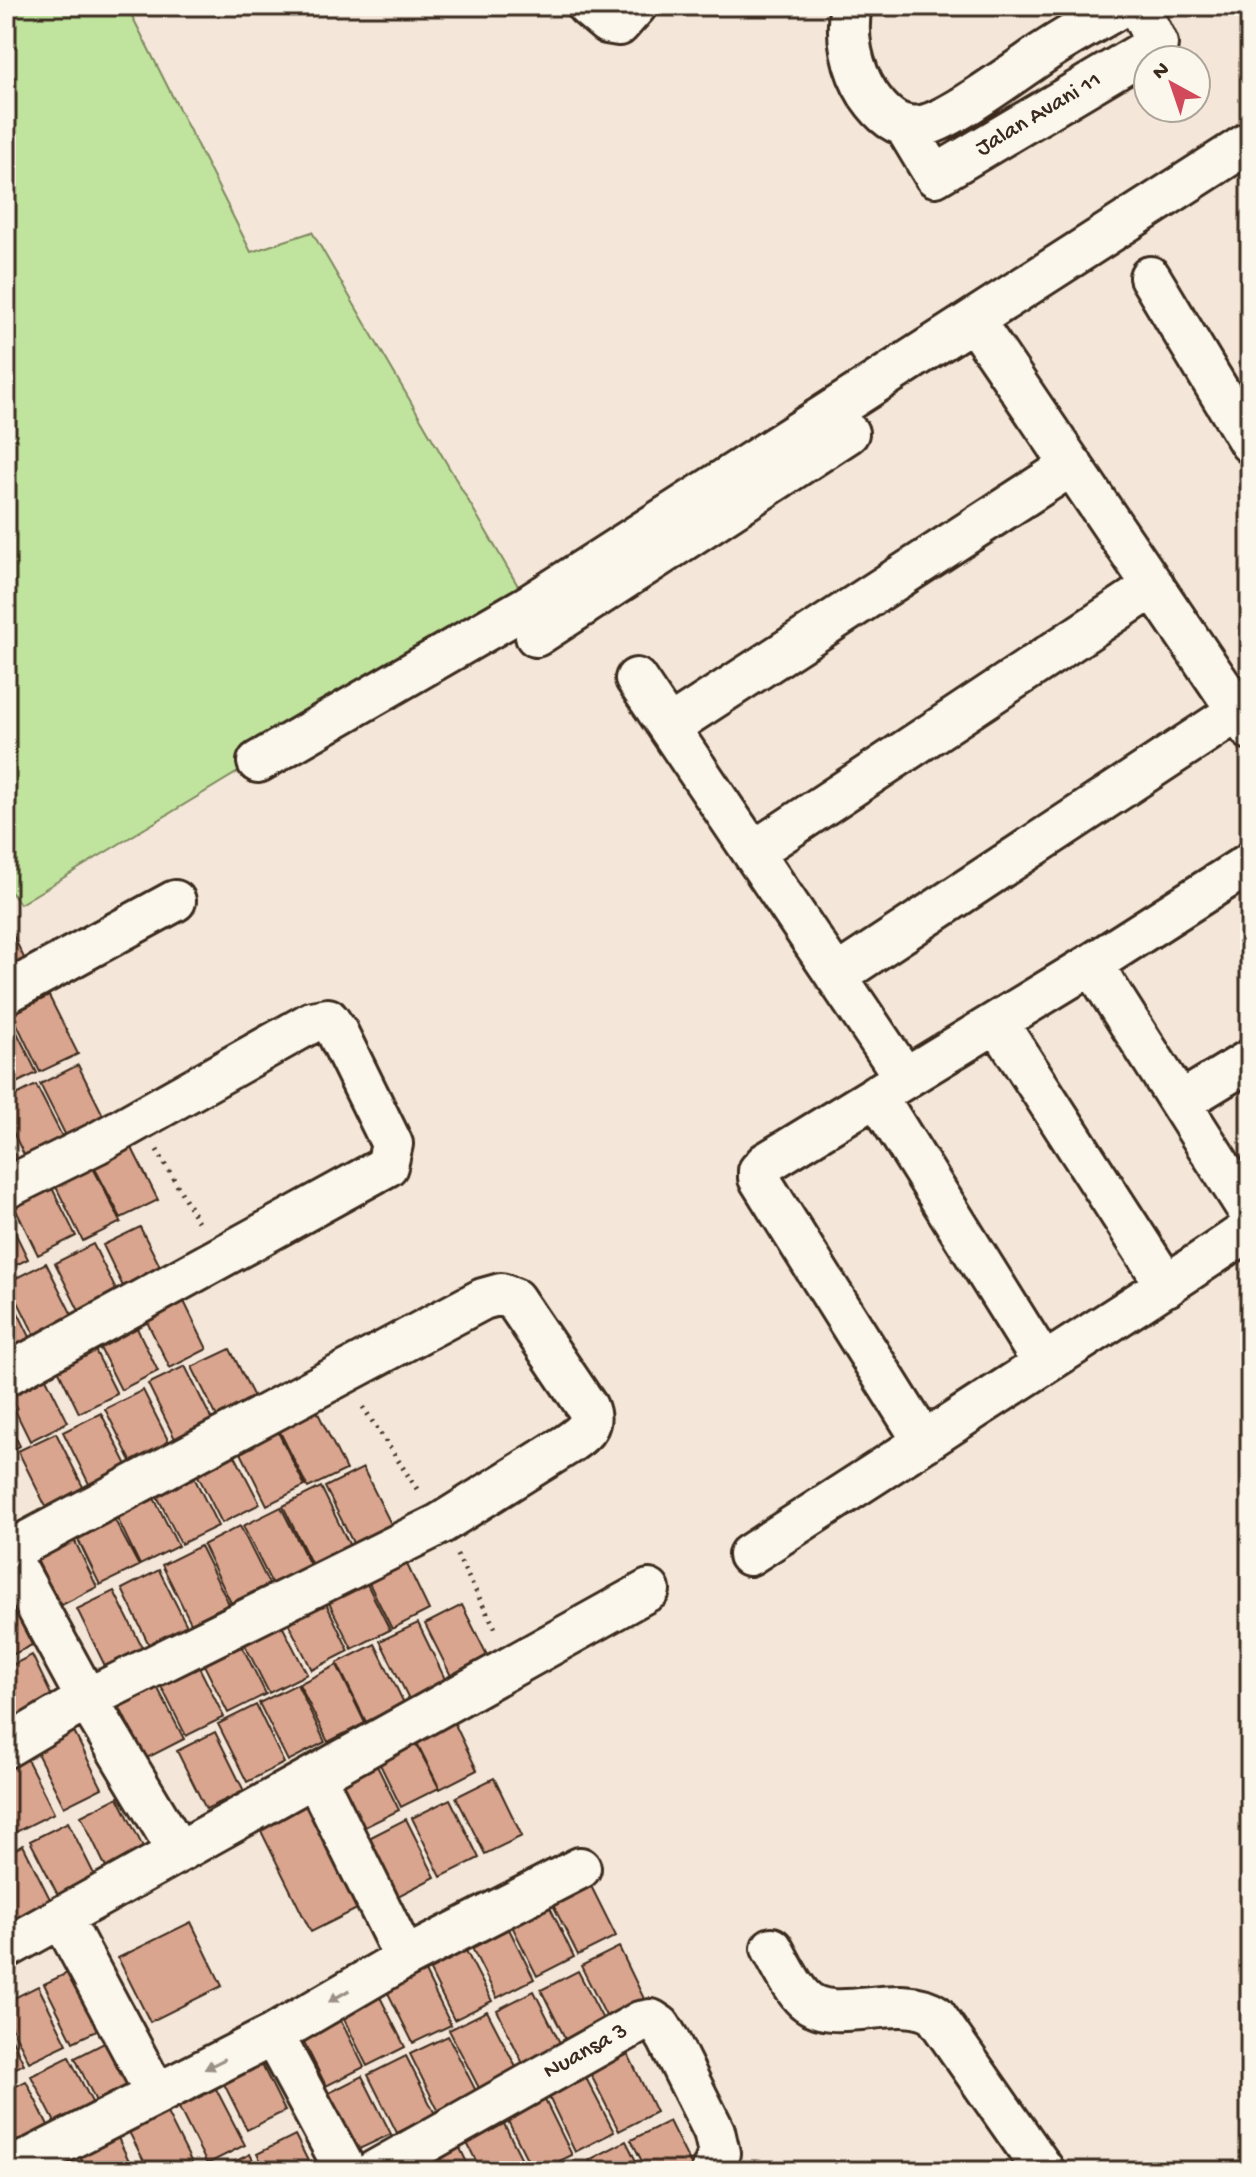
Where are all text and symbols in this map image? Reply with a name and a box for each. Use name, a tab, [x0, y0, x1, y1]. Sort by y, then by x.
north arrow	[1132, 44, 1212, 124]
text: N	[1148, 57, 1176, 86]
street label: Jalan Avani 11	[971, 66, 1107, 164]
one-way arrow	[328, 1989, 350, 2003]
street label: Nuansa 3	[539, 2017, 633, 2087]
one-way arrow	[203, 2058, 226, 2071]

